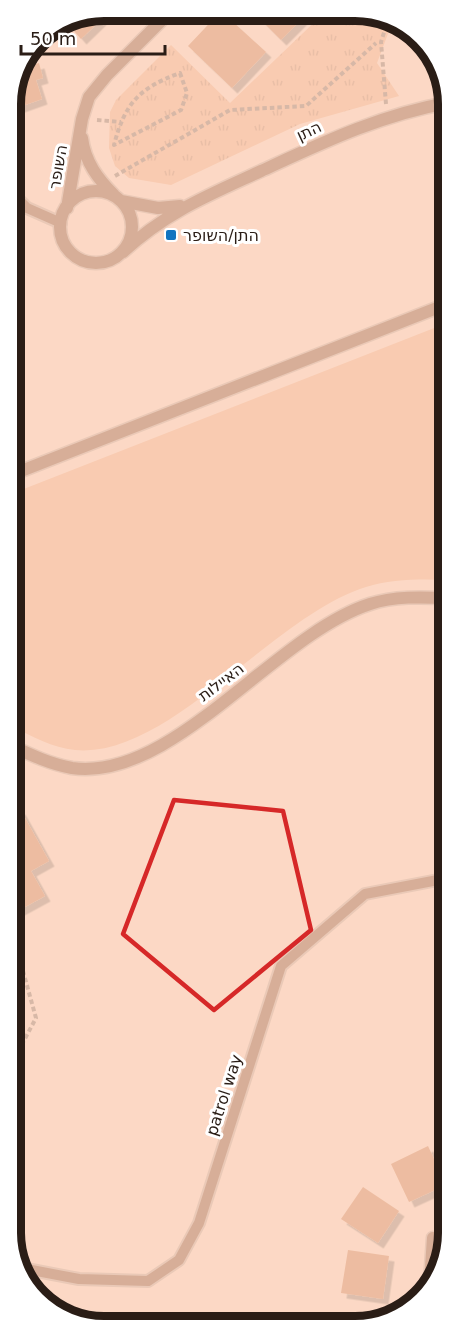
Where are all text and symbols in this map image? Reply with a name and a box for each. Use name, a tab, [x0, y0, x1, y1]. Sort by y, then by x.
scale bar	[21, 18, 165, 56]
text: 50 m	[30, 28, 76, 49]
street label: התן	[294, 117, 324, 145]
street label: השופר	[45, 143, 71, 191]
place label: התן/השופר	[183, 226, 259, 245]
marker: התן/השופר	[164, 228, 178, 242]
street label: האיילות	[194, 659, 248, 705]
street label: patrol way	[202, 1052, 246, 1138]

